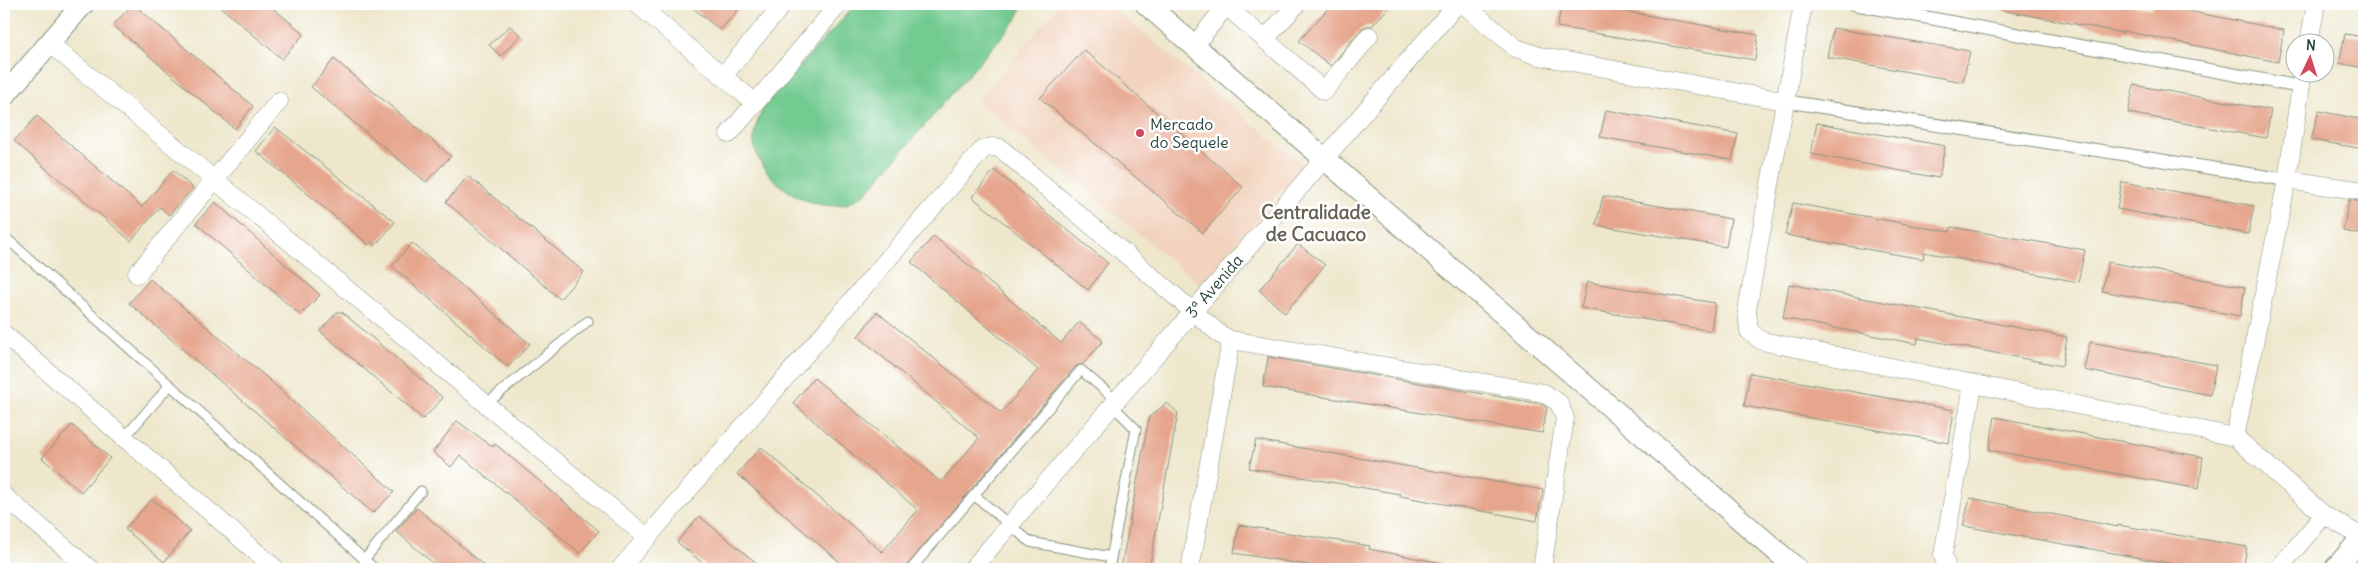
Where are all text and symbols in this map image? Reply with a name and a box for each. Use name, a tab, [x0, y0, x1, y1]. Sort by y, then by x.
north arrow	[2286, 32, 2336, 82]
text: N	[2305, 36, 2316, 54]
place label: Mercado do Sequele	[1150, 114, 1229, 152]
marker: Mercado do Sequele	[1134, 127, 1146, 139]
district label: Centralidade de Cacuaco	[1261, 200, 1371, 246]
street label: 3ª Avenida	[1181, 250, 1247, 322]

